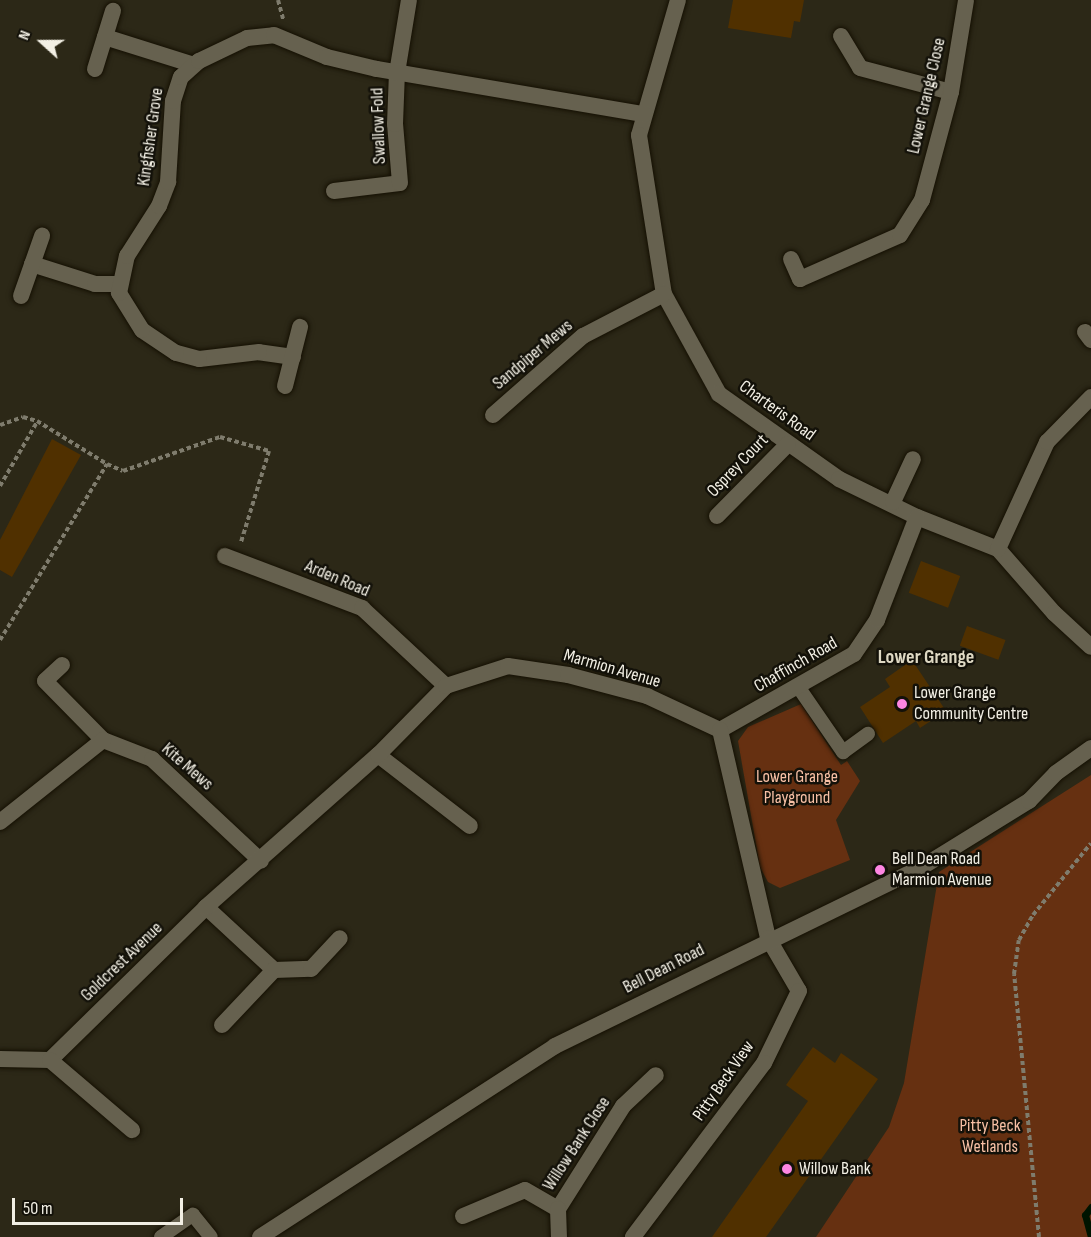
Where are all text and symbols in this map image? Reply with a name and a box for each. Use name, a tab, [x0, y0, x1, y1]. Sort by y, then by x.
north arrow	[12, 12, 72, 72]
text: N	[14, 28, 35, 43]
street label: Lower Grange Close	[903, 36, 951, 156]
street label: Kingfisher Grove	[133, 86, 169, 188]
street label: Swallow Fold	[367, 87, 391, 165]
street label: Sandpiper Mews	[489, 315, 577, 395]
street label: Charteris Road	[735, 376, 819, 446]
street label: Osprey Court	[703, 430, 773, 502]
street label: Arden Road	[301, 556, 373, 602]
street label: Chaffinch Road	[751, 633, 841, 697]
street label: Marmion Avenue	[561, 645, 663, 693]
district label: Lower Grange	[878, 645, 974, 669]
place label: Lower Grange Community Centre	[914, 683, 1028, 726]
marker: Lower Grange Community Centre	[895, 697, 909, 711]
street label: Kite Mews	[157, 739, 217, 795]
park label: Lower Grange Playground	[756, 767, 838, 810]
place label: Bell Dean Road Marmion Avenue	[892, 849, 992, 892]
marker: Bell Dean Road Marmion Avenue	[873, 863, 887, 877]
street label: Goldcrest Avenue	[77, 918, 167, 1006]
street label: Bell Dean Road	[620, 939, 708, 999]
street label: Pitty Beck View	[689, 1037, 759, 1125]
street label: Willow Bank Close	[539, 1093, 615, 1195]
park label: Pitty Beck Wetlands	[959, 1116, 1021, 1158]
place label: Willow Bank	[799, 1158, 871, 1180]
marker: Willow Bank	[780, 1162, 794, 1176]
scale bar	[15, 1186, 186, 1224]
text: 50 m	[23, 1198, 53, 1219]

